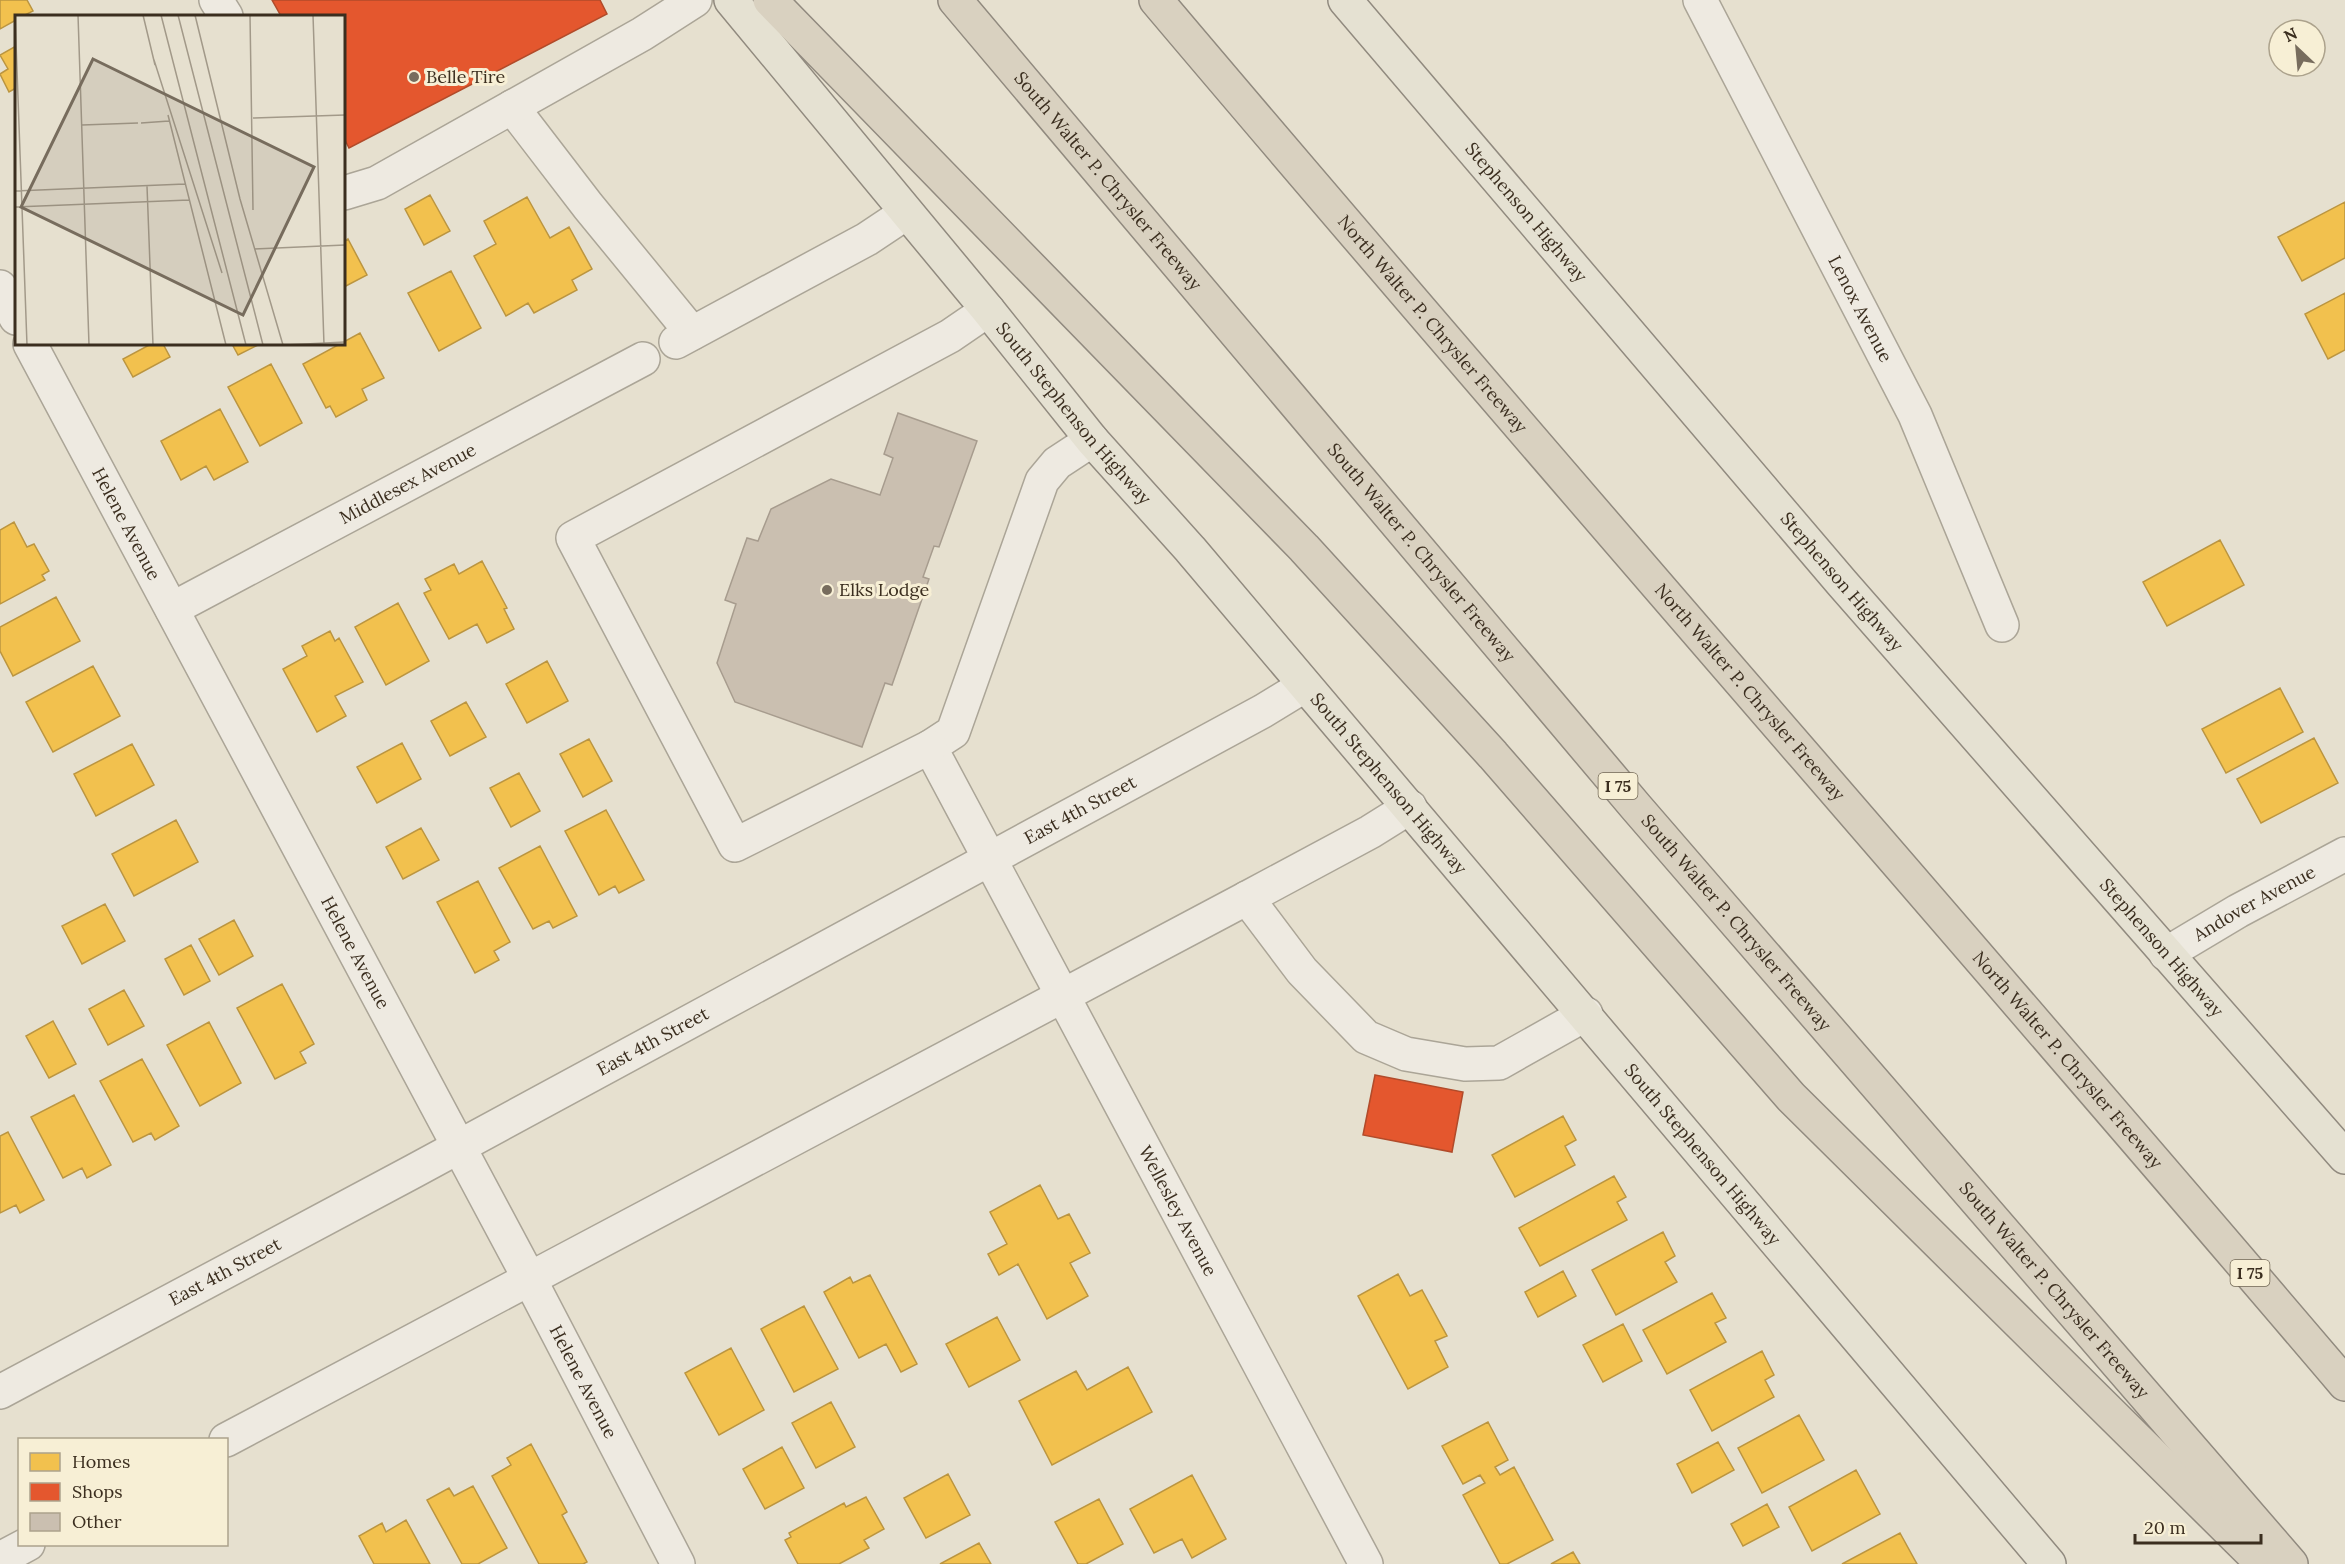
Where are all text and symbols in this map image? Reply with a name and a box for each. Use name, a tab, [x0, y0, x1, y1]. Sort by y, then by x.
inset map	[15, 15, 345, 345]
north arrow	[2267, 18, 2327, 78]
text: N	[2280, 23, 2300, 46]
place label: Belle Tire	[426, 65, 505, 88]
street label: South Walter P. Chrysler Freeway	[1009, 67, 1207, 295]
marker: Belle Tire	[407, 70, 421, 84]
street label: Stephenson Highway	[1460, 137, 1593, 287]
street label: North Walter P. Chrysler Freeway	[1333, 210, 1533, 438]
street label: Lenox Avenue	[1823, 252, 1898, 366]
street label: South Stephenson Highway	[991, 317, 1157, 510]
street label: Middlesex Avenue	[335, 438, 480, 529]
street label: South Walter P. Chrysler Freeway	[1323, 438, 1521, 667]
street label: Helene Avenue	[87, 463, 166, 584]
street label: Stephenson Highway	[1776, 507, 1909, 656]
place label: Elks Lodge	[839, 578, 929, 601]
street label: North Walter P. Chrysler Freeway	[1650, 579, 1851, 806]
marker: Elks Lodge	[820, 583, 834, 597]
street label: South Stephenson Highway	[1306, 688, 1472, 879]
street label: East 4th Street	[1020, 770, 1140, 849]
road number: I 75	[1598, 773, 1638, 799]
street label: South Walter P. Chrysler Freeway	[1636, 809, 1837, 1036]
street label: Andover Avenue	[2188, 860, 2319, 946]
street label: Stephenson Highway	[2095, 873, 2229, 1022]
street label: Helene Avenue	[316, 892, 395, 1013]
street label: North Walter P. Chrysler Freeway	[1968, 946, 2168, 1174]
street label: East 4th Street	[593, 1001, 713, 1081]
street label: South Stephenson Highway	[1620, 1059, 1786, 1250]
street label: Wellesley Avenue	[1134, 1141, 1222, 1280]
street label: South Walter P. Chrysler Freeway	[1954, 1177, 2155, 1403]
street label: East 4th Street	[165, 1232, 285, 1311]
road number: I 75	[2230, 1260, 2270, 1286]
street label: Helene Avenue	[545, 1321, 623, 1442]
legend	[18, 1438, 228, 1546]
text: Homes	[72, 1450, 130, 1473]
text: Shops	[72, 1480, 123, 1503]
scale bar	[2135, 1507, 2261, 1545]
text: Other	[72, 1510, 122, 1533]
text: 20 m	[2144, 1516, 2186, 1539]

